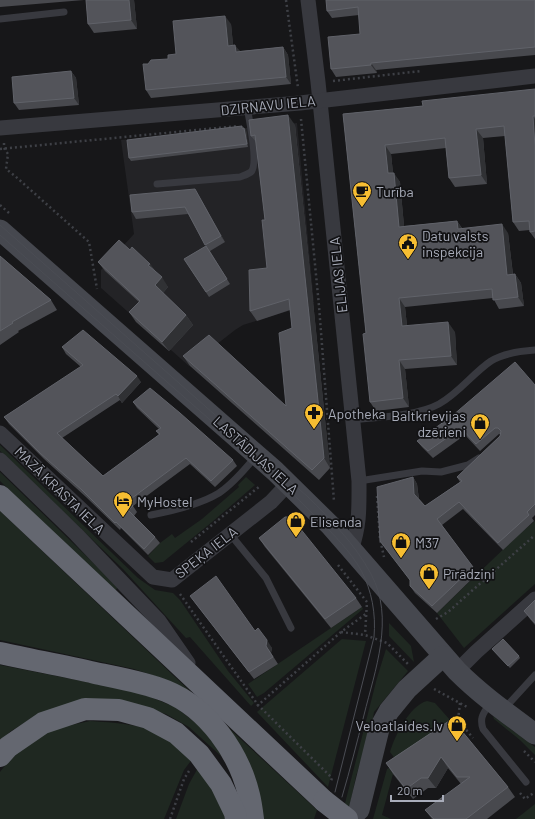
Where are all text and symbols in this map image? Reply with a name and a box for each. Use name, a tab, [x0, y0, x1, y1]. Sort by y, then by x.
street label: DZIRNAVU IELA	[220, 92, 317, 118]
cafe icon: Turība	[351, 180, 373, 208]
place label: Turība	[376, 183, 414, 200]
place label: Datu valsts inspekcija	[422, 227, 489, 260]
public building icon: Datu valsts inspekcija	[397, 232, 419, 260]
street label: ELIJAS IELA	[326, 236, 350, 314]
pharmacy icon: Apotheka	[303, 402, 325, 430]
place label: Apotheka	[328, 405, 386, 422]
place label: Baltkrievijas dzērieni	[391, 407, 466, 440]
street label: LASTĀDIJAS IELA	[210, 412, 302, 498]
shop icon: Baltkrievijas dzērieni	[469, 412, 491, 440]
street label: MAZĀ KRASTA IELA	[11, 443, 109, 538]
hotel icon: MyHostel	[112, 490, 134, 518]
place label: MyHostel	[137, 493, 193, 510]
shop icon: Elisenda	[285, 510, 307, 538]
place label: Elisenda	[310, 513, 362, 530]
street label: SPEĶA IELA	[171, 522, 241, 582]
shop icon: M37	[390, 531, 412, 559]
place label: M37	[415, 534, 439, 551]
shop icon: Pīrādziņi	[418, 562, 440, 590]
place label: Pīrādziņi	[443, 565, 495, 582]
shop icon: Veloatlaides.lv	[446, 714, 468, 742]
place label: Veloatlaides.lv	[356, 717, 443, 734]
scale bar	[391, 777, 443, 803]
text: 20 m	[397, 783, 423, 797]

